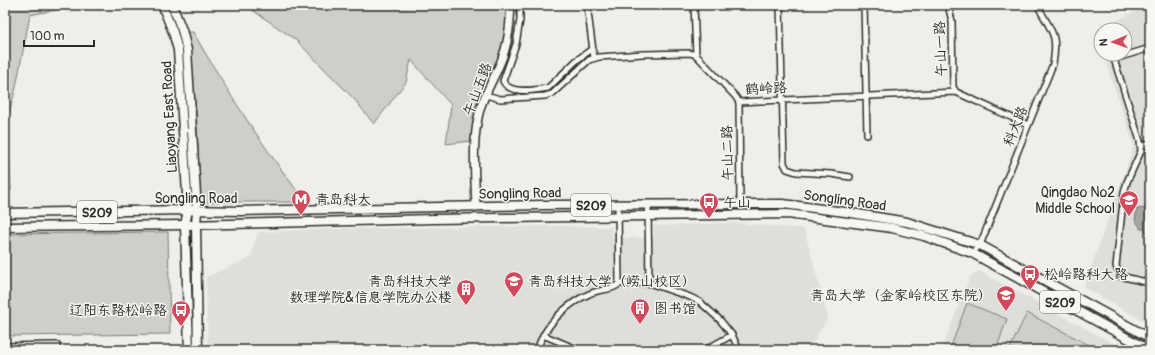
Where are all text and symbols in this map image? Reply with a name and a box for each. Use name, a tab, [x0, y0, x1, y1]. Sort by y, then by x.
street label: 午山一路	[931, 21, 950, 77]
scale bar	[24, 22, 94, 48]
north arrow	[1093, 22, 1133, 62]
text: 100 m	[30, 29, 65, 44]
text: N	[1097, 38, 1110, 46]
street label: Liaoyang East Road	[158, 60, 181, 173]
street label: 午山五路	[459, 60, 495, 118]
street label: 鹤岭路	[745, 79, 787, 98]
street label: 科大路	[1000, 104, 1031, 149]
street label: 午山二路	[719, 125, 736, 181]
street label: Songling Road	[478, 184, 562, 203]
place label: Qingdao No2 Middle School	[1035, 184, 1115, 217]
street label: Songling Road	[803, 186, 887, 215]
metro station icon: 青岛科大	[290, 188, 312, 216]
school or university icon: Qingdao No2 Middle School	[1118, 189, 1140, 217]
street label: Songling Road	[154, 190, 238, 207]
place label: 青岛科大	[315, 191, 371, 208]
bus stop icon: 午山	[698, 191, 720, 219]
road number: S209	[571, 194, 611, 216]
place label: 午山	[723, 194, 751, 211]
road number: S209	[77, 201, 117, 223]
bus stop icon: 松岭路科大路	[1019, 263, 1041, 291]
place label: 松岭路科大路	[1044, 266, 1128, 283]
school or university icon: 青岛科技大学（崂山校区）	[503, 270, 525, 298]
place label: 青岛科技大学 数理学院&信息学院办公楼	[289, 273, 452, 306]
place label: 青岛科技大学（崂山校区）	[528, 273, 696, 290]
building icon: 青岛科技大学 数理学院&信息学院办公楼	[455, 278, 477, 306]
school or university icon: 青岛大学（金家岭校区东院）	[995, 284, 1017, 312]
place label: 青岛大学（金家岭校区东院）	[810, 287, 992, 304]
road number: S209	[1040, 291, 1080, 313]
building icon: 图书馆	[629, 297, 651, 325]
bus stop icon: 辽阳东路松岭路	[170, 299, 192, 327]
place label: 图书馆	[654, 300, 696, 317]
place label: 辽阳东路松岭路	[69, 302, 167, 319]

